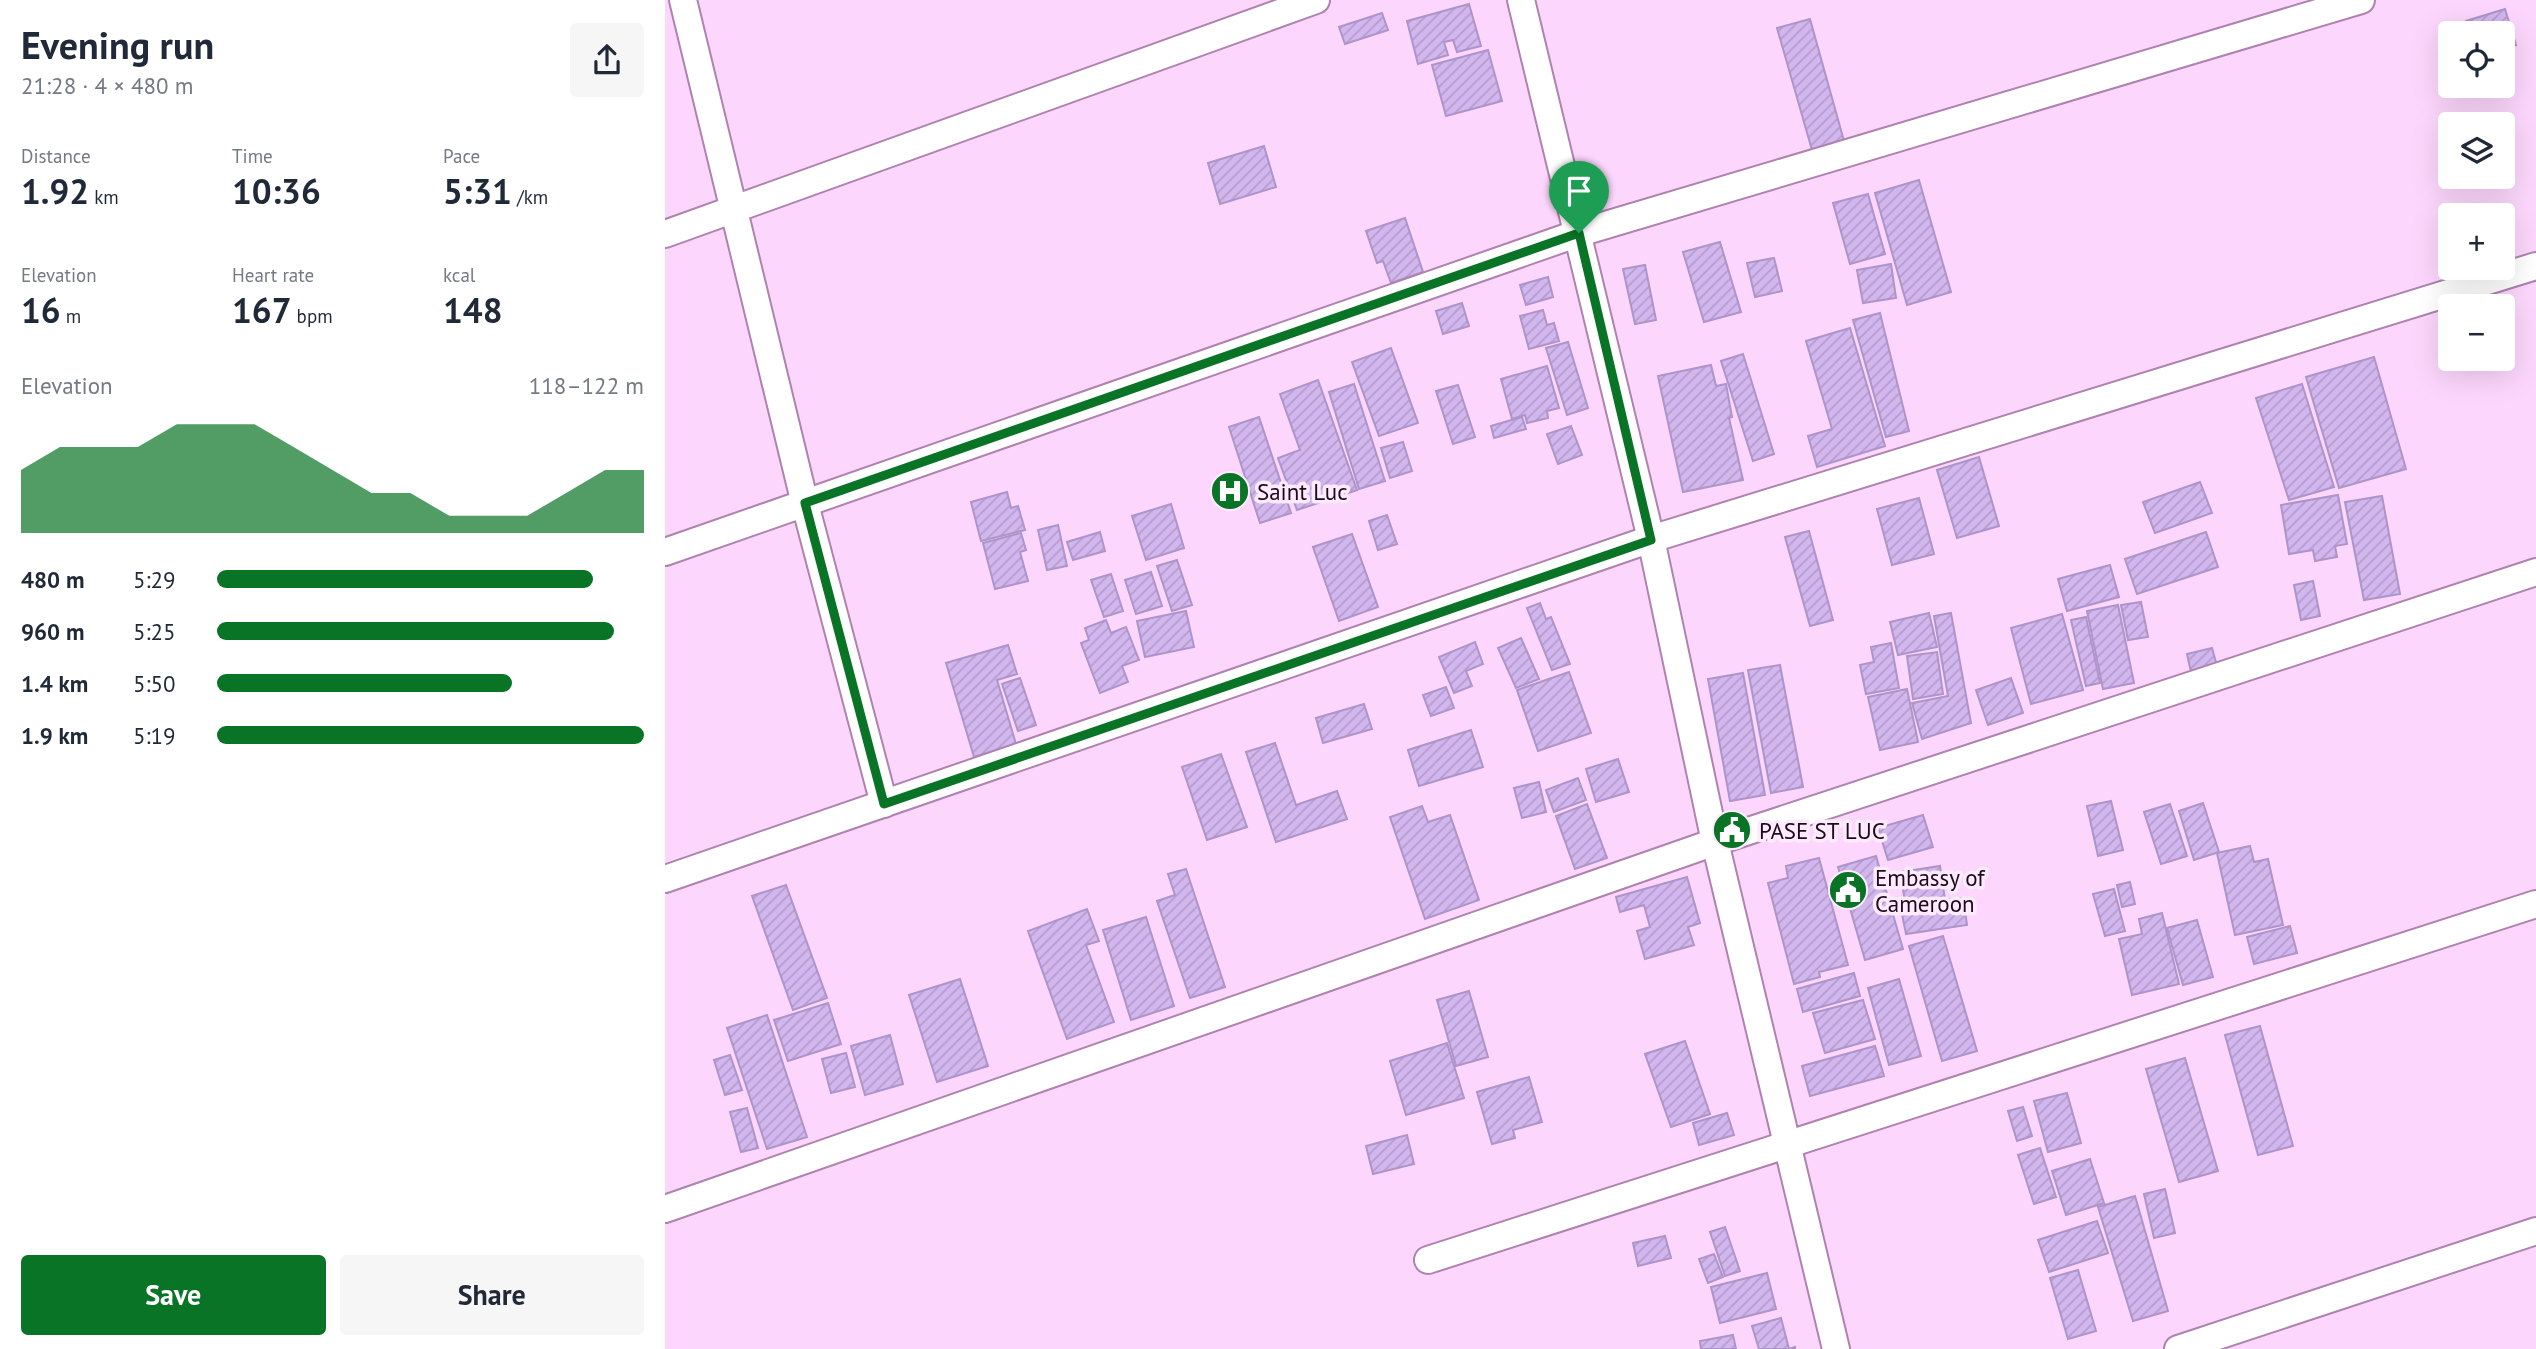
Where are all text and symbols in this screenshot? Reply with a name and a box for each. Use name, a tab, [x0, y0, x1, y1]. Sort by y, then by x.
text: Evening run	[21, 20, 214, 69]
map controls	[2438, 21, 2515, 371]
button: locate	[2438, 21, 2515, 98]
button: share	[570, 23, 644, 97]
text: 21:28 · 4 × 480 m	[21, 71, 193, 100]
button: layers	[2438, 112, 2515, 189]
text: Distance	[21, 144, 91, 168]
text: Time	[232, 144, 273, 168]
text: Pace	[443, 144, 480, 168]
pin	[1549, 161, 1609, 233]
text: 1.92	[21, 168, 89, 214]
text: 10:36	[232, 168, 321, 214]
text: 5:31	[443, 168, 512, 214]
icon: arrive	[1560, 172, 1598, 210]
text: km	[89, 185, 119, 209]
text: /km	[512, 185, 548, 209]
button: +	[2438, 203, 2515, 280]
text: Elevation	[21, 263, 97, 287]
text: Heart rate	[232, 263, 314, 287]
text: kcal	[443, 263, 475, 287]
text: 16	[21, 287, 61, 333]
text: 167	[232, 287, 292, 333]
text: 148	[443, 287, 503, 333]
button: −	[2438, 294, 2515, 371]
text: m	[61, 304, 81, 328]
text: bpm	[292, 304, 333, 328]
text: Elevation	[21, 371, 113, 400]
text: 118–122 m	[529, 371, 644, 400]
hospital icon: Saint Luc	[1209, 470, 1251, 512]
place label: Saint Luc	[1257, 477, 1348, 506]
text: 480 m	[21, 565, 84, 594]
text: 5:29	[133, 565, 176, 594]
text: 960 m	[21, 617, 84, 646]
text: 5:25	[133, 617, 176, 646]
text: 1.4 km	[21, 669, 88, 698]
text: 5:50	[133, 669, 176, 698]
text: 1.9 km	[21, 721, 88, 750]
text: 5:19	[133, 721, 176, 750]
public building icon: PASE ST LUC	[1711, 809, 1753, 851]
place label: PASE ST LUC	[1759, 816, 1885, 845]
place label: Embassy of Cameroon	[1875, 863, 1986, 918]
public building icon: Embassy of Cameroon	[1827, 869, 1869, 911]
button: Save	[21, 1255, 326, 1335]
button: Share	[340, 1255, 644, 1335]

